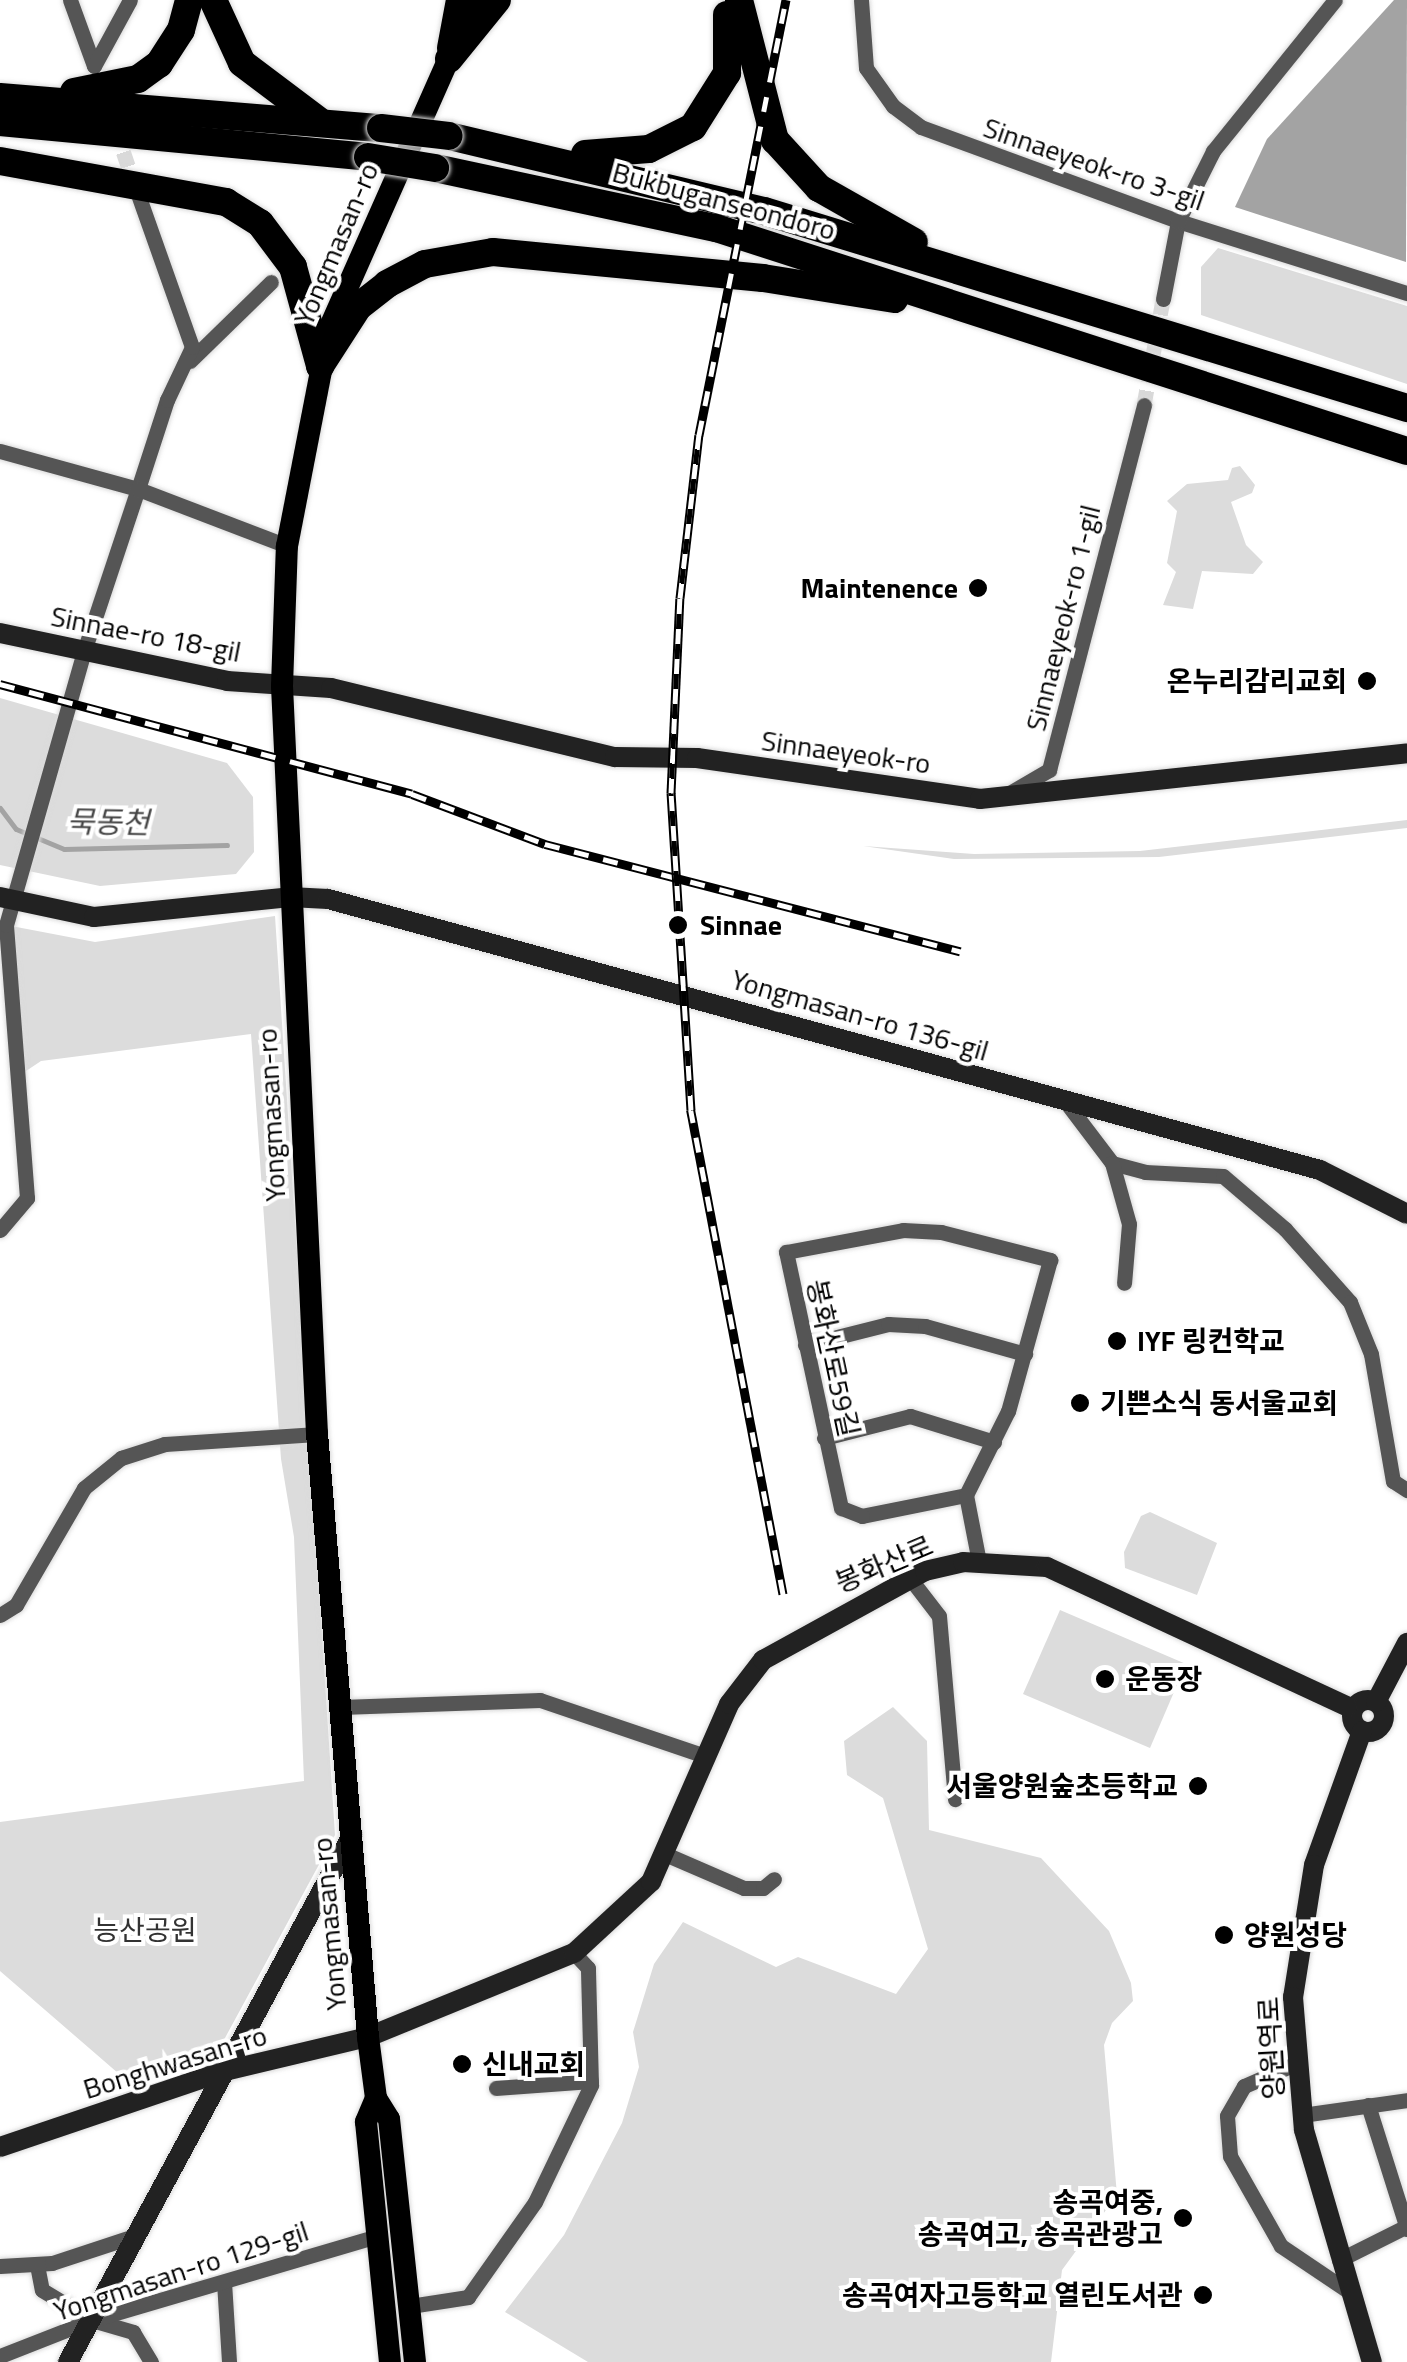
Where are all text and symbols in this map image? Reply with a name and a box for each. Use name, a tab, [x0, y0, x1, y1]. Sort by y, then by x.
street label: Sinnaeyeok-ro 3-gil	[979, 110, 1209, 218]
street label: Bukbuganseondoro	[609, 155, 839, 247]
street label: Yongmasan-ro	[287, 158, 385, 330]
street label: Sinnaeyeok-ro 1-gil	[1019, 502, 1107, 734]
place label: Maintenence	[801, 571, 958, 605]
marker: Maintenence	[967, 577, 989, 599]
street label: Sinnae-ro 18-gil	[48, 599, 244, 669]
place label: 온누리감리교회	[1167, 664, 1347, 698]
marker: 온누리감리교회	[1356, 670, 1378, 692]
street label: Sinnaeyeok-ro	[759, 724, 933, 780]
water label: 묵동천	[66, 803, 150, 841]
place label: Sinnae	[700, 908, 782, 942]
marker: Sinnae	[665, 912, 691, 938]
street label: Yongmasan-ro 136-gil	[728, 962, 992, 1068]
street label: Yongmasan-ro	[250, 1028, 292, 1202]
street label: 봉화산로59길	[800, 1276, 866, 1440]
place label: IYF 링컨학교	[1137, 1324, 1285, 1358]
marker: IYF 링컨학교	[1106, 1330, 1128, 1352]
place label: 기쁜소식 동서울교회	[1100, 1386, 1338, 1420]
marker: 기쁜소식 동서울교회	[1069, 1392, 1091, 1414]
street label: 봉화산로	[830, 1528, 938, 1600]
place label: 운동장	[1125, 1662, 1202, 1696]
marker: 운동장	[1094, 1668, 1116, 1690]
place label: 서울양원숲초등학교	[946, 1769, 1178, 1803]
marker: 서울양원숲초등학교	[1187, 1775, 1209, 1797]
street label: Yongmasan-ro	[305, 1836, 353, 2012]
park label: 능산공원	[93, 1913, 197, 1947]
place label: 양원성당	[1244, 1918, 1347, 1952]
marker: 양원성당	[1213, 1924, 1235, 1946]
street label: 양원역로	[1252, 1996, 1290, 2100]
street label: Bonghwasan-ro	[79, 2018, 271, 2106]
place label: 신내교회	[482, 2047, 585, 2081]
marker: 신내교회	[451, 2053, 473, 2075]
place label: 송곡여중, 송곡여고, 송곡관광고	[918, 2185, 1163, 2251]
marker: 송곡여중, 송곡여고, 송곡관광고	[1172, 2207, 1194, 2229]
street label: Yongmasan-ro 129-gil	[49, 2214, 313, 2328]
place label: 송곡여자고등학교 열린도서관	[842, 2278, 1183, 2312]
marker: 송곡여자고등학교 열린도서관	[1192, 2284, 1214, 2306]

